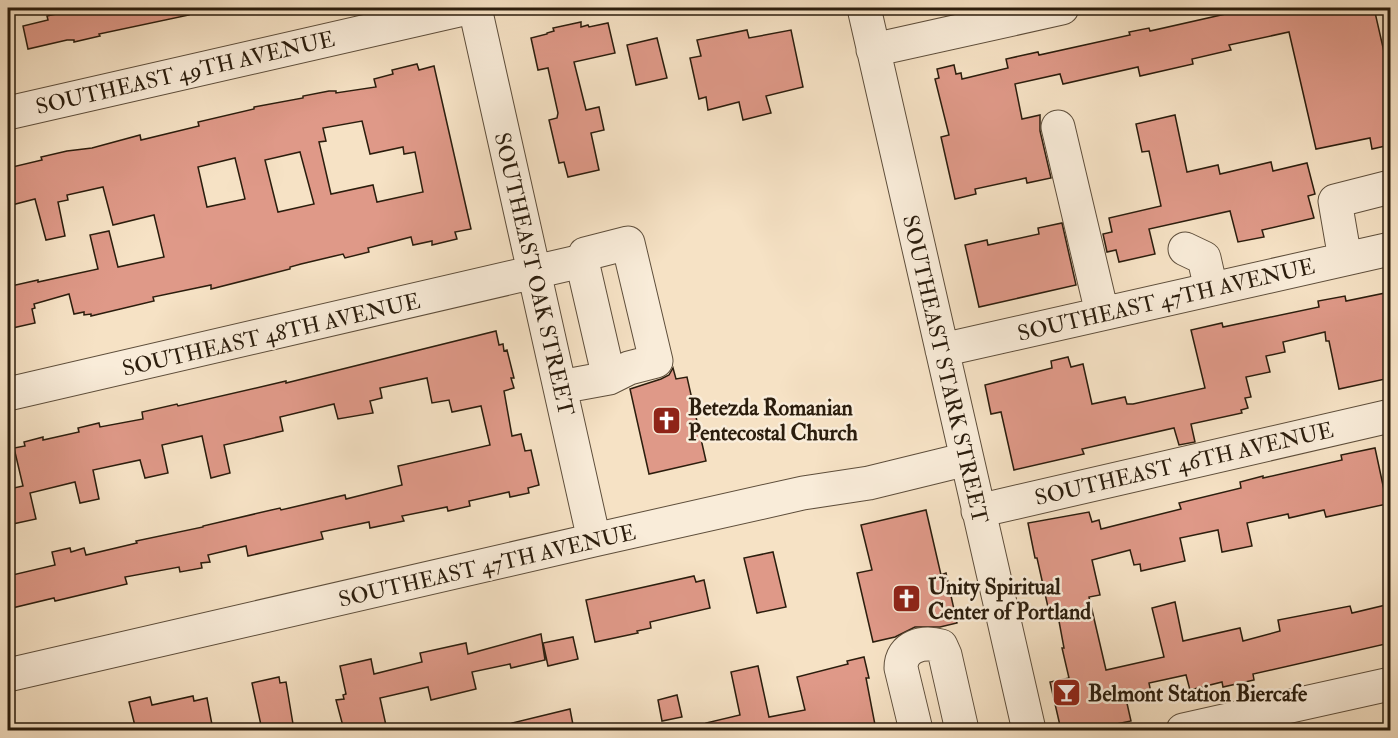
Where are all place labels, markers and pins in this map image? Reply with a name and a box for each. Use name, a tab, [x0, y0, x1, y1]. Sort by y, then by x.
place label: Betezda Romanian Pentecostal Church	[688, 394, 858, 447]
church icon: Betezda Romanian Pentecostal Church	[651, 404, 683, 436]
place label: Unity Spiritual Center of Portland	[928, 573, 1091, 626]
church icon: Unity Spiritual Center of Portland	[891, 583, 923, 615]
bar icon: Belmont Station Biercafe	[1051, 677, 1083, 709]
place label: Belmont Station Biercafe	[1088, 680, 1308, 708]

